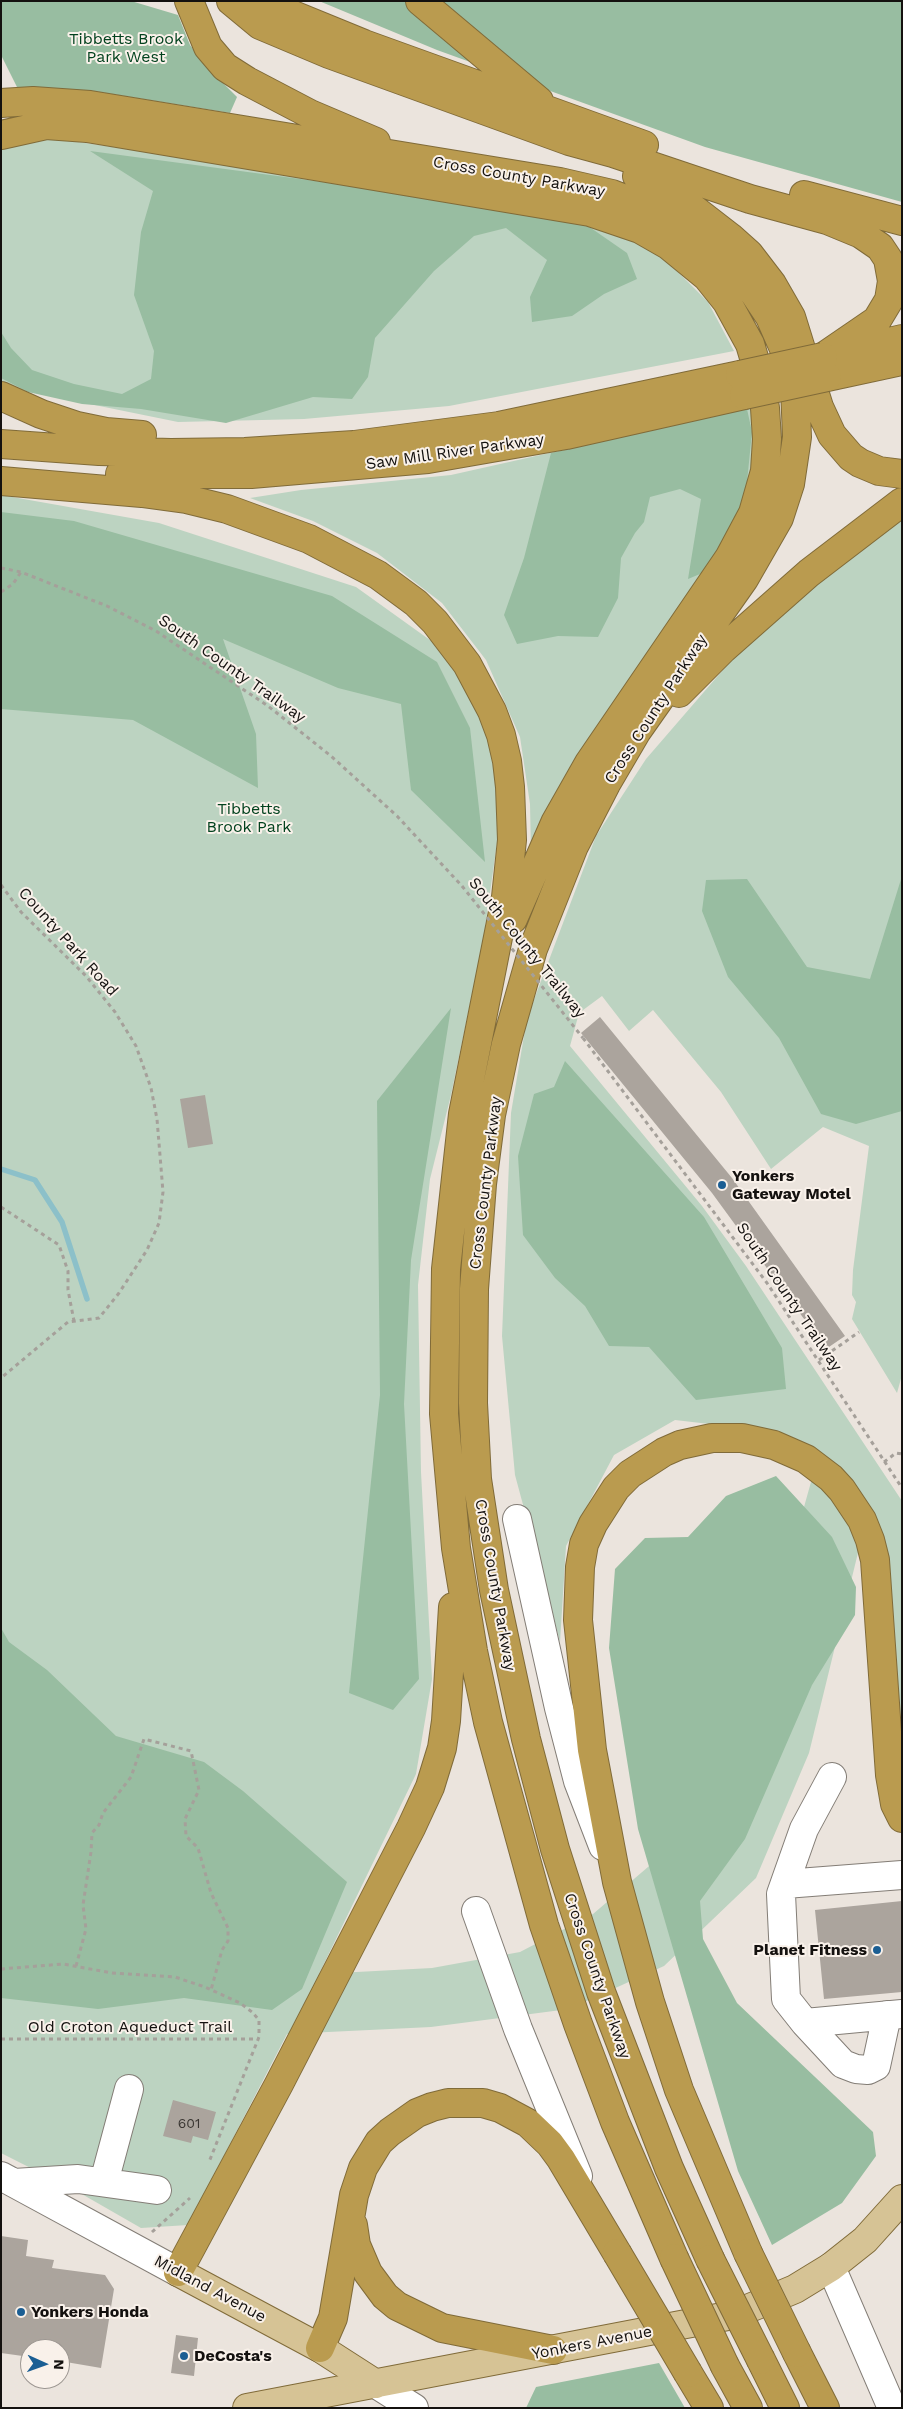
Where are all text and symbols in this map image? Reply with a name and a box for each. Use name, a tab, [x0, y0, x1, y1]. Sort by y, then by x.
park label: Tibbetts Brook Park West	[69, 29, 183, 67]
street label: Cross County Parkway	[432, 152, 606, 202]
street label: Saw Mill River Parkway	[365, 430, 545, 474]
street label: South County Trailway	[155, 611, 309, 727]
street label: Cross County Parkway	[600, 631, 712, 787]
park label: Tibbetts Brook Park	[207, 799, 291, 837]
street label: South County Trailway	[464, 874, 590, 1022]
street label: County Park Road	[14, 884, 122, 1000]
street label: Cross County Parkway	[466, 1095, 506, 1271]
place label: Yonkers Gateway Motel	[732, 1166, 851, 1204]
marker: Yonkers Gateway Motel	[716, 1179, 728, 1191]
street label: South County Trailway	[732, 1219, 846, 1375]
street label: Cross County Parkway	[470, 1498, 520, 1672]
street label: Cross County Parkway	[560, 1890, 634, 2062]
place label: Planet Fitness	[753, 1940, 867, 1960]
marker: Planet Fitness	[871, 1944, 883, 1956]
street label: Old Croton Aqueduct Trail	[28, 2017, 232, 2037]
house number: 601	[178, 2116, 200, 2132]
street label: Midland Avenue	[151, 2251, 269, 2327]
place label: Yonkers Honda	[31, 2302, 149, 2322]
marker: Yonkers Honda	[15, 2306, 27, 2318]
street label: Yonkers Avenue	[530, 2322, 654, 2364]
north arrow	[20, 2339, 70, 2389]
place label: DeCosta's	[194, 2346, 272, 2366]
marker: DeCosta's	[178, 2350, 190, 2362]
text: N	[51, 2359, 67, 2370]

